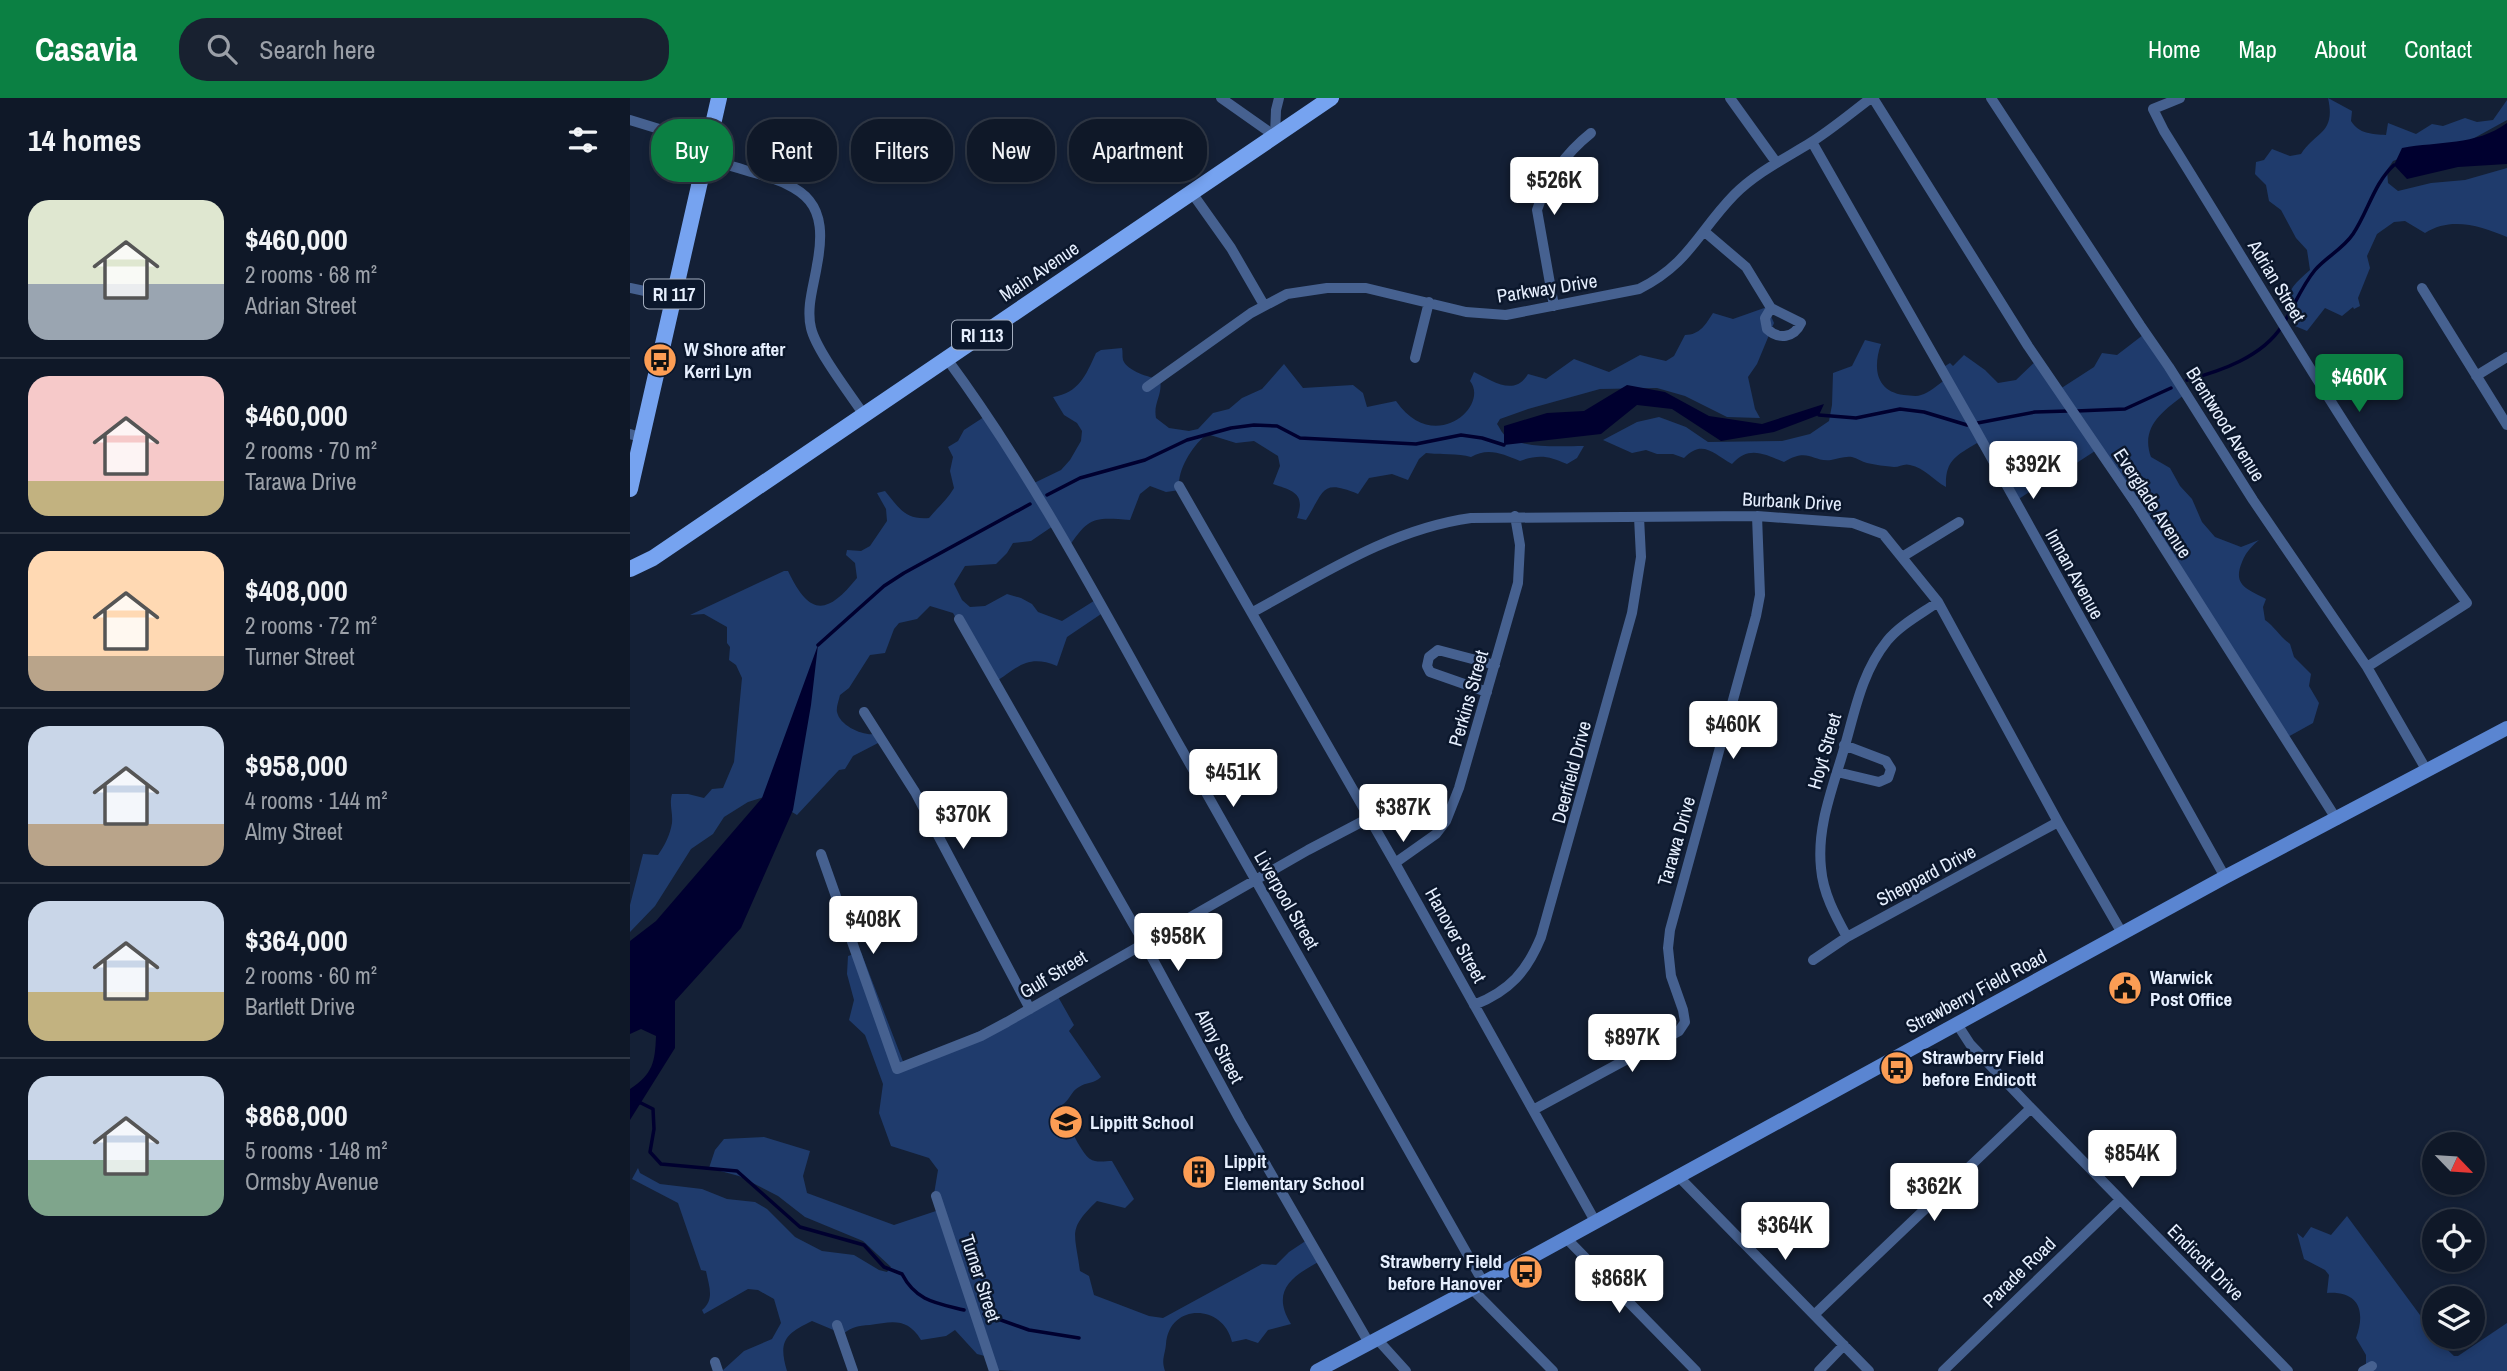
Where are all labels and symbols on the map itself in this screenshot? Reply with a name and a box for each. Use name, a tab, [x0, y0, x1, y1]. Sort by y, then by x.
pin: $526K	[1505, 158, 1603, 217]
street label: Adrian Street	[2242, 234, 2312, 328]
street label: Main Avenue	[994, 235, 1084, 307]
street label: Parkway Drive	[1495, 267, 1599, 309]
road number: RI 117	[644, 280, 704, 308]
road number: RI 113	[952, 320, 1012, 349]
place label: W Shore after Kerri Lyn	[684, 336, 785, 384]
bus stop icon: W Shore after Kerri Lyn	[641, 341, 679, 379]
pin: $460K	[2310, 354, 2408, 414]
street label: Brentwood Avenue	[2180, 362, 2272, 486]
pin: $392K	[1984, 442, 2082, 501]
street label: Everglade Avenue	[2108, 443, 2198, 563]
street label: Burbank Drive	[1742, 485, 1842, 517]
street label: Inman Avenue	[2040, 524, 2110, 624]
street label: Perkins Street	[1442, 646, 1494, 749]
pin: $460K	[1684, 702, 1782, 761]
street label: Hoyt Street	[1801, 709, 1847, 792]
street label: Deerfield Drive	[1545, 718, 1597, 826]
pin: $451K	[1184, 750, 1282, 809]
pin: $387K	[1354, 784, 1452, 844]
pin: $370K	[914, 792, 1012, 851]
street label: Tarawa Drive	[1651, 793, 1701, 889]
street label: Sheppard Drive	[1872, 838, 1980, 912]
street label: Liverpool Street	[1248, 846, 1326, 955]
street label: Hanover Street	[1419, 883, 1493, 988]
pin: $408K	[824, 896, 922, 956]
pin: $958K	[1129, 914, 1227, 973]
street label: Gulf Street	[1014, 943, 1092, 1004]
street label: Strawberry Field Road	[1901, 943, 2051, 1039]
place label: Warwick Post Office	[2150, 964, 2233, 1012]
public building icon: Warwick Post Office	[2106, 969, 2144, 1007]
street label: Almy Street	[1189, 1003, 1251, 1088]
pin: $897K	[1583, 1014, 1681, 1074]
place label: Strawberry Field before Endicott	[1922, 1044, 2044, 1092]
bus stop icon: Strawberry Field before Endicott	[1878, 1049, 1916, 1087]
school or university icon: Lippitt School	[1047, 1103, 1085, 1141]
place label: Lippitt School	[1090, 1109, 1194, 1135]
pin: $854K	[2083, 1130, 2181, 1190]
north arrow	[2422, 1132, 2485, 1195]
place label: Lippit Elementary School	[1224, 1148, 1364, 1196]
building icon: Lippit Elementary School	[1180, 1153, 1218, 1191]
pin: $362K	[1885, 1164, 1983, 1223]
pin: $364K	[1736, 1202, 1834, 1262]
street label: Endicott Drive	[2162, 1218, 2250, 1306]
street label: Turner Street	[955, 1231, 1008, 1326]
street label: Parade Road	[1977, 1231, 2061, 1313]
place label: Strawberry Field before Hanover	[1380, 1248, 1502, 1296]
bus stop icon: Strawberry Field before Hanover	[1507, 1253, 1545, 1291]
pin: $868K	[1570, 1256, 1668, 1315]

